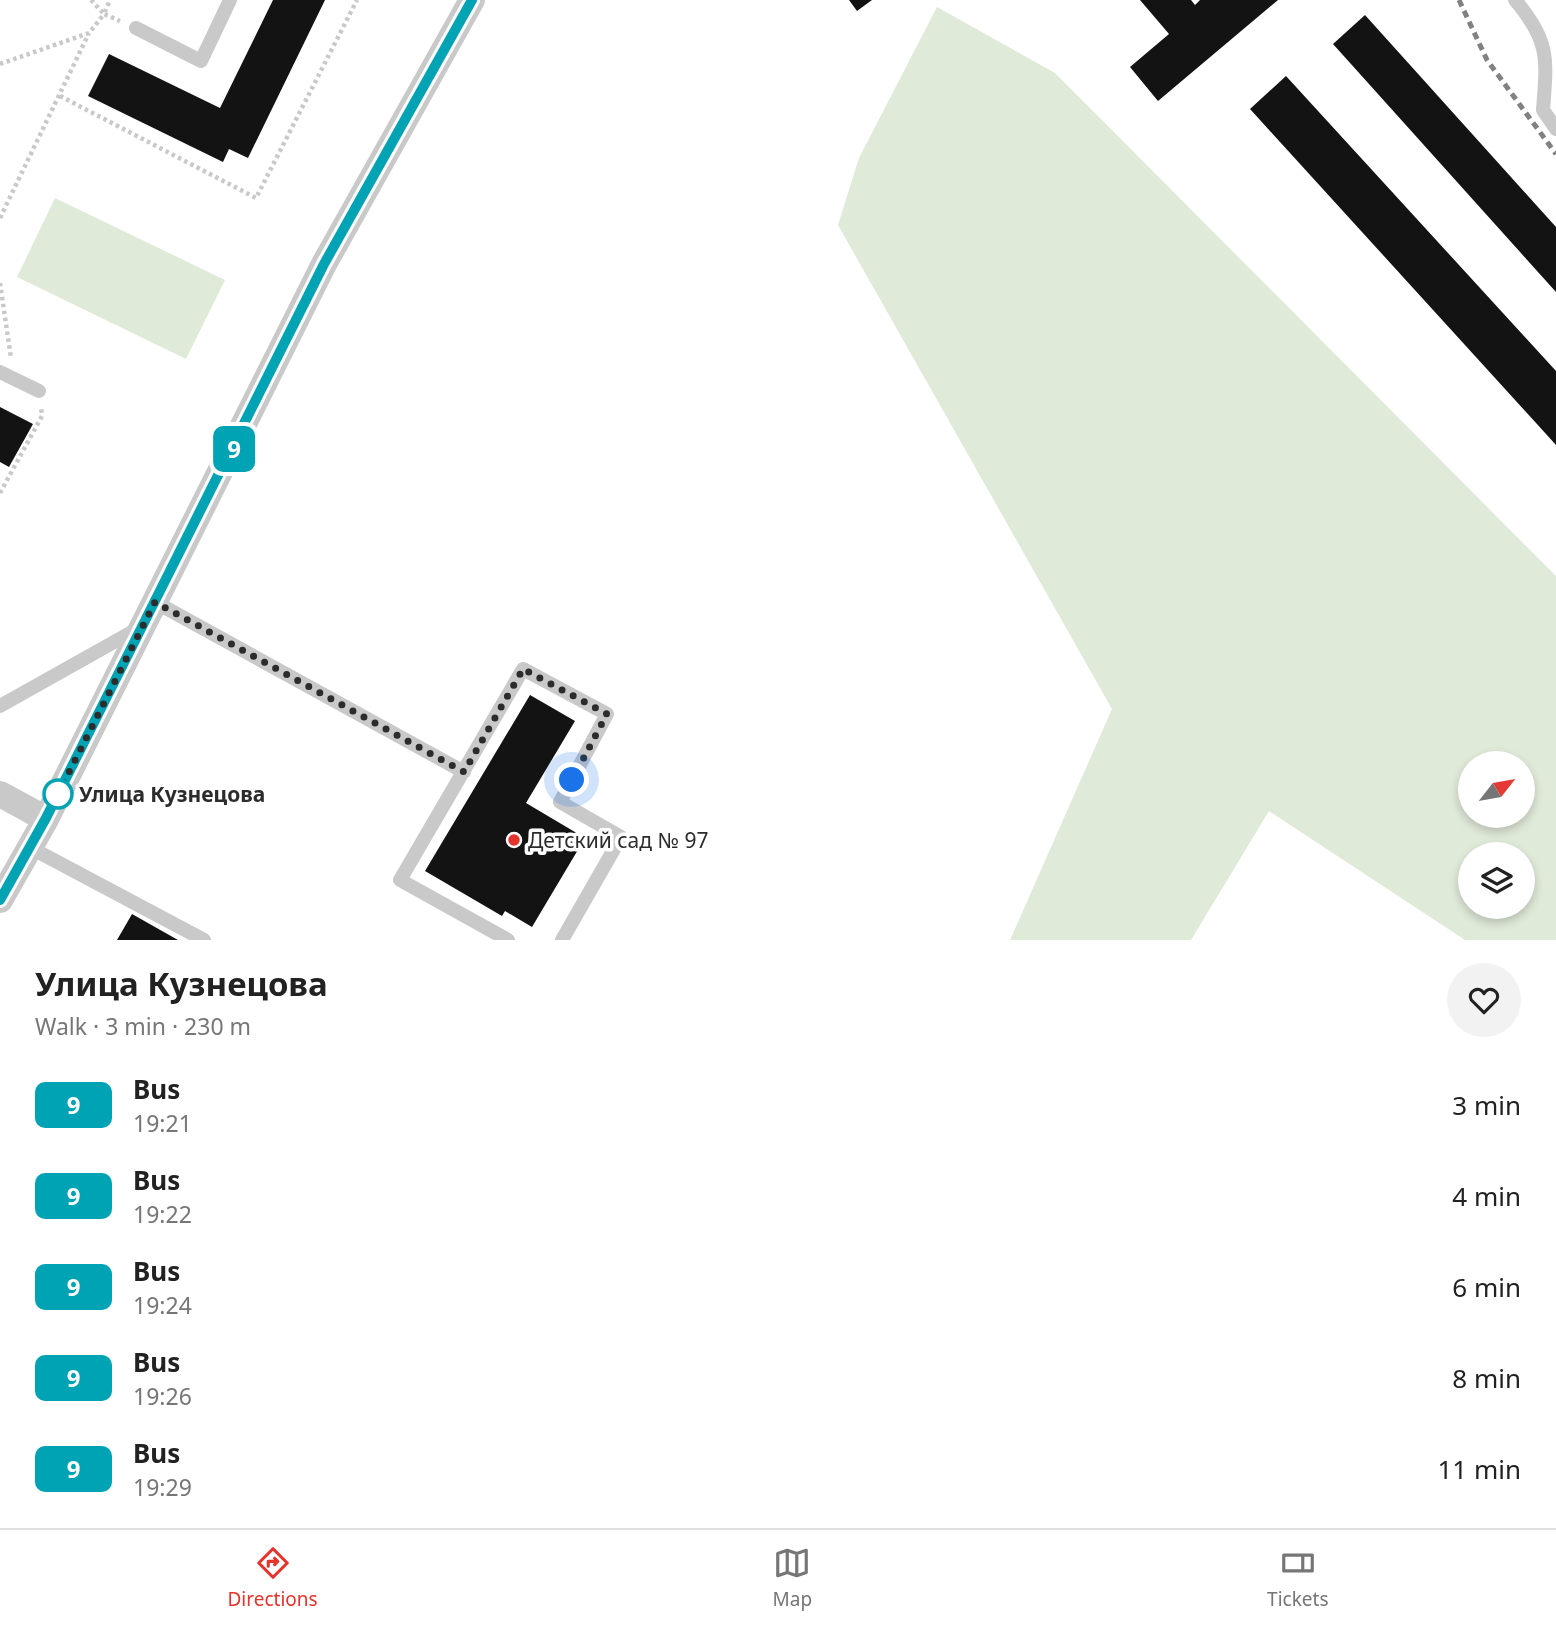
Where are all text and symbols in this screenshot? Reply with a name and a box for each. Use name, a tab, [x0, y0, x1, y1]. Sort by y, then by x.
line badge: 9	[211, 426, 257, 472]
text: 9	[227, 432, 241, 465]
north arrow	[1458, 751, 1535, 828]
map controls	[1458, 751, 1535, 919]
your location	[554, 762, 589, 797]
marker: Улица Кузнецова	[43, 779, 73, 809]
place label: Улица Кузнецова	[79, 780, 265, 808]
place label: Детский сад № 97	[528, 826, 708, 854]
marker: Детский сад № 97	[506, 832, 522, 848]
button: layers	[1458, 842, 1535, 919]
text: Улица Кузнецова	[35, 961, 328, 1006]
button: heart	[1447, 963, 1521, 1037]
text: Walk · 3 min · 230 m	[35, 1010, 251, 1042]
text: Bus	[133, 1071, 180, 1107]
text: 3 min	[1452, 1087, 1521, 1123]
text: 9	[67, 1088, 80, 1121]
text: 19:21	[133, 1107, 192, 1139]
text: Bus	[133, 1162, 180, 1198]
text: 4 min	[1452, 1178, 1521, 1214]
text: 9	[67, 1179, 80, 1212]
text: 19:22	[133, 1198, 192, 1230]
text: Bus	[133, 1253, 180, 1289]
text: 6 min	[1452, 1269, 1521, 1305]
text: 9	[67, 1270, 80, 1303]
text: 19:24	[133, 1289, 192, 1321]
text: Bus	[133, 1344, 180, 1380]
text: 8 min	[1452, 1360, 1521, 1396]
text: 9	[67, 1361, 80, 1394]
text: 19:26	[133, 1380, 192, 1412]
text: Bus	[133, 1435, 180, 1471]
text: 11 min	[1437, 1451, 1521, 1487]
text: 9	[67, 1452, 80, 1485]
text: 19:29	[133, 1471, 192, 1503]
tab: Directions	[227, 1544, 318, 1612]
tab: Map	[773, 1544, 812, 1612]
tab: Tickets	[1267, 1544, 1329, 1612]

